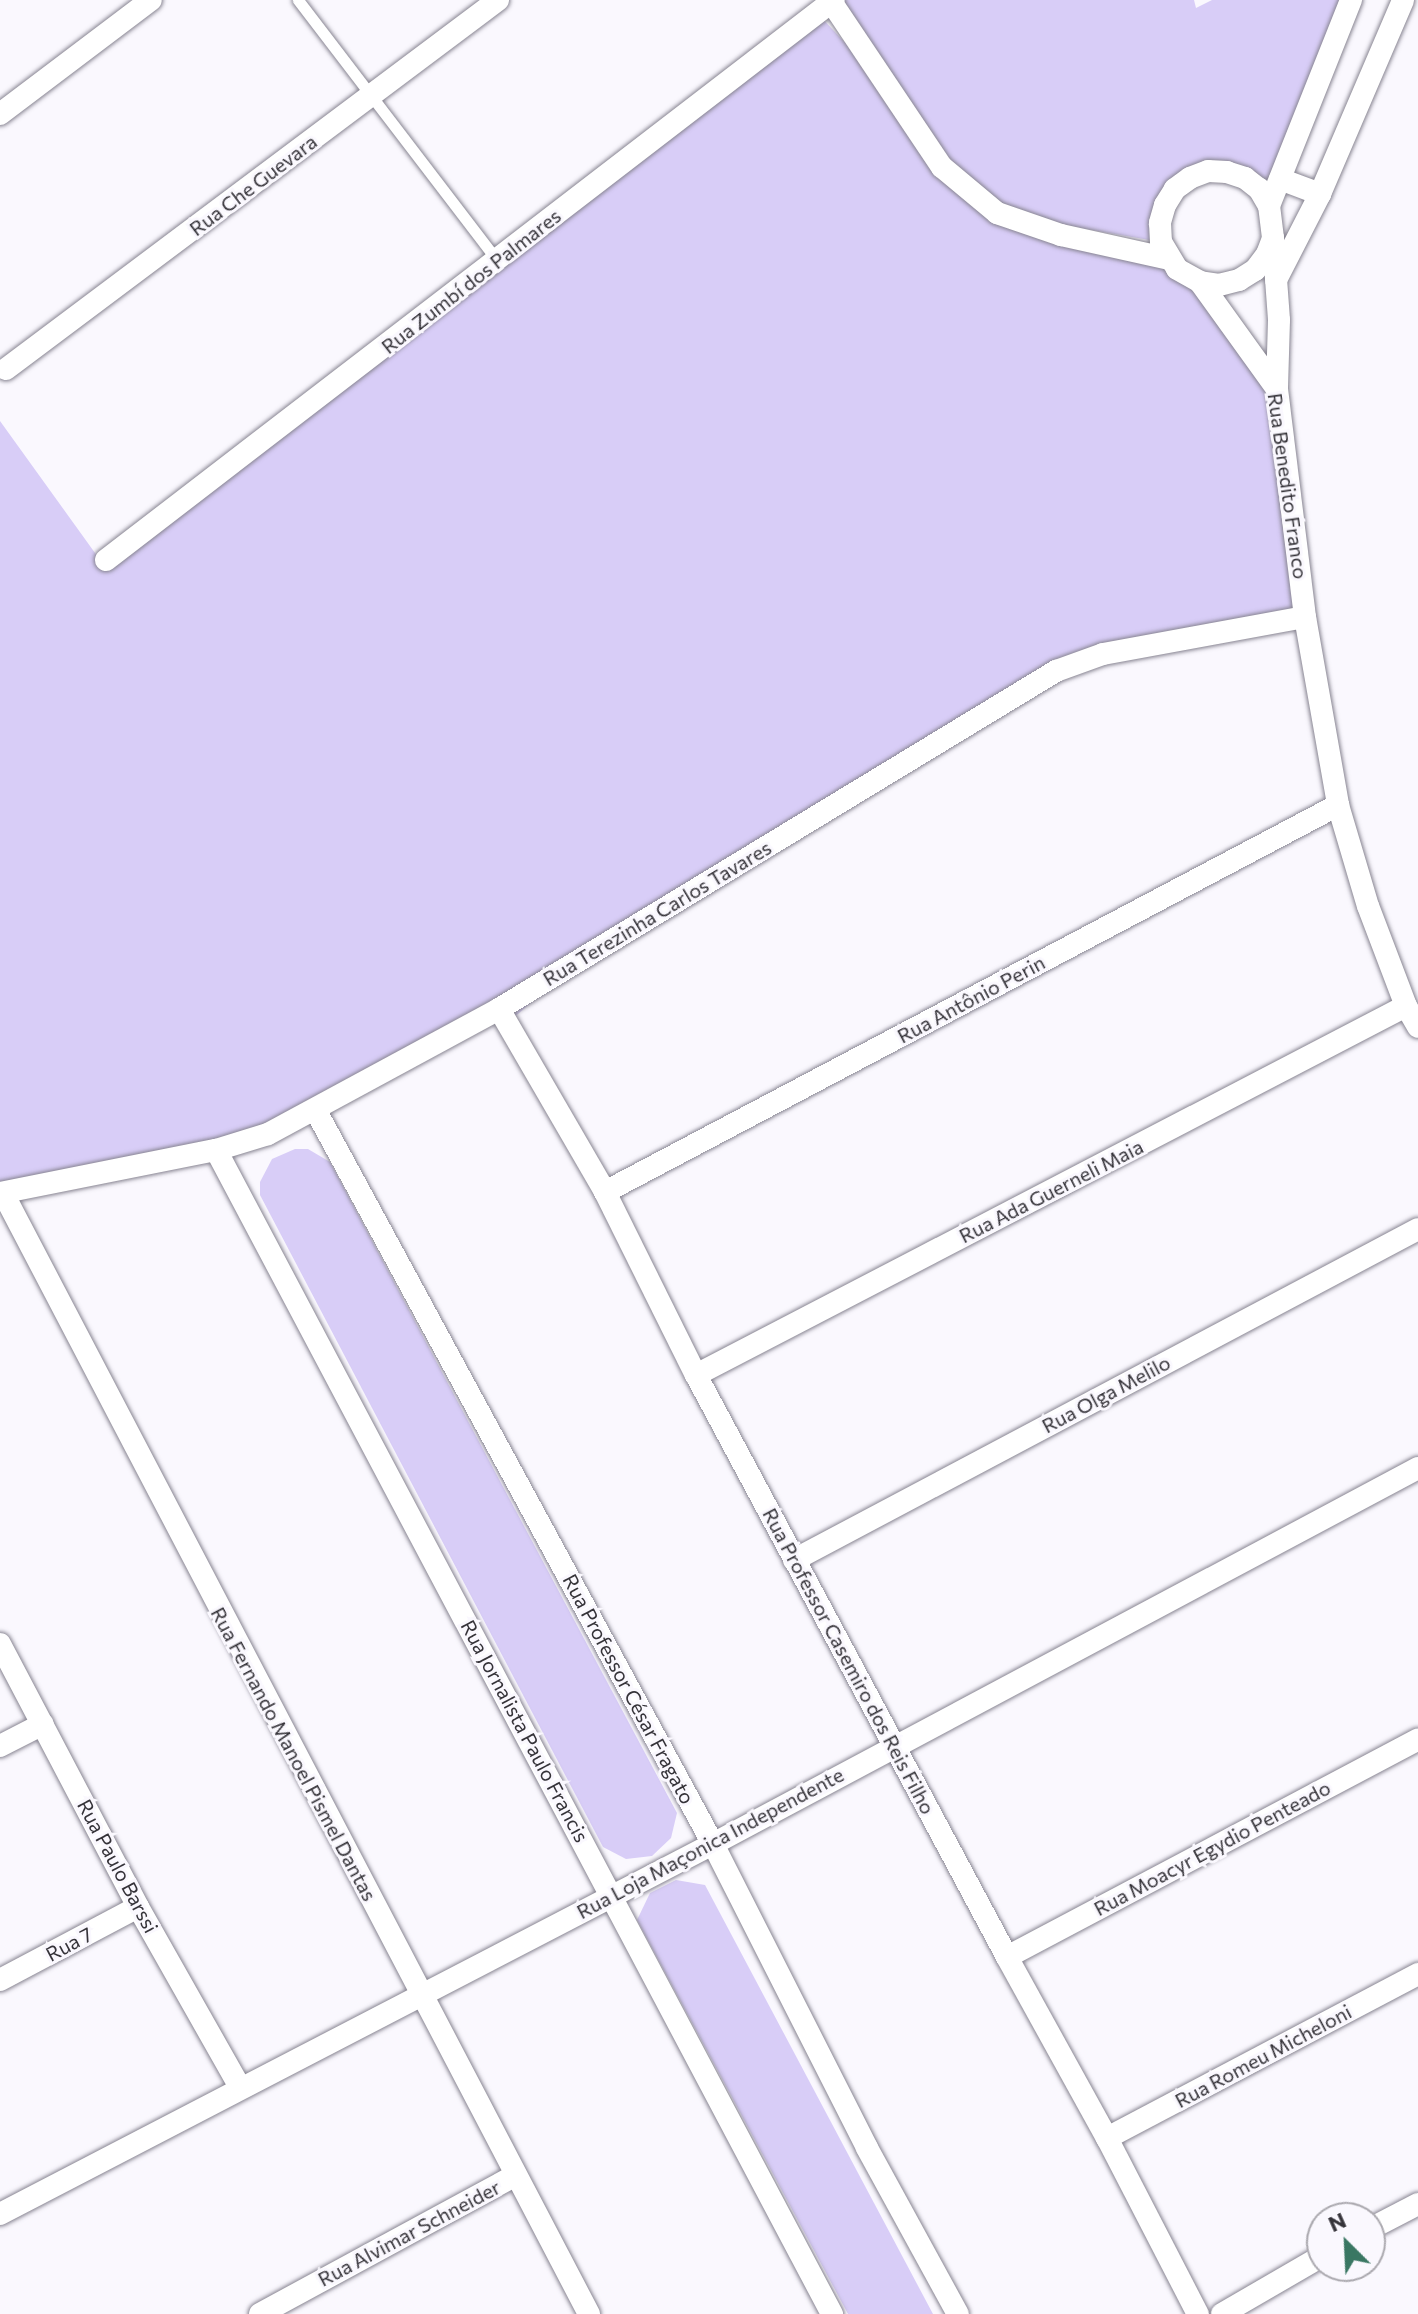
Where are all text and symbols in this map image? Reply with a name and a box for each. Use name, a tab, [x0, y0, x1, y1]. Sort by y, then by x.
street label: Rua Che Guevara	[185, 129, 321, 241]
street label: Rua Zumbí dos Palmares	[376, 203, 566, 359]
street label: Rua Benedito Franco	[1263, 392, 1313, 580]
street label: Rua Terezinha Carlos Tavares	[538, 835, 776, 991]
street label: Rua Antônio Perin	[893, 950, 1049, 1048]
street label: Rua Ada Guerneli Maia	[955, 1134, 1147, 1248]
street label: Rua Olga Melilo	[1038, 1350, 1174, 1438]
street label: Rua Professor Casemiro dos Reis Filho	[758, 1504, 940, 1818]
street label: Rua Professor César Fragato	[558, 1570, 700, 1808]
street label: Rua Fernando Manoel Pismel Dantas	[206, 1603, 382, 1905]
street label: Rua Jornalista Paulo Francis	[456, 1616, 594, 1846]
street label: Rua Loja Maçonica Independente	[572, 1762, 848, 1924]
street label: Rua Moacyr Egydio Penteado	[1090, 1775, 1334, 1921]
street label: Rua Paulo Barssi	[73, 1795, 163, 1937]
street label: Rua 7	[42, 1922, 96, 1966]
street label: Rua Romeu Micheloni	[1171, 1999, 1355, 2113]
street label: Rua Alvimar Schneider	[314, 2175, 504, 2291]
north arrow	[1306, 2202, 1386, 2282]
text: N	[1324, 2206, 1350, 2237]

